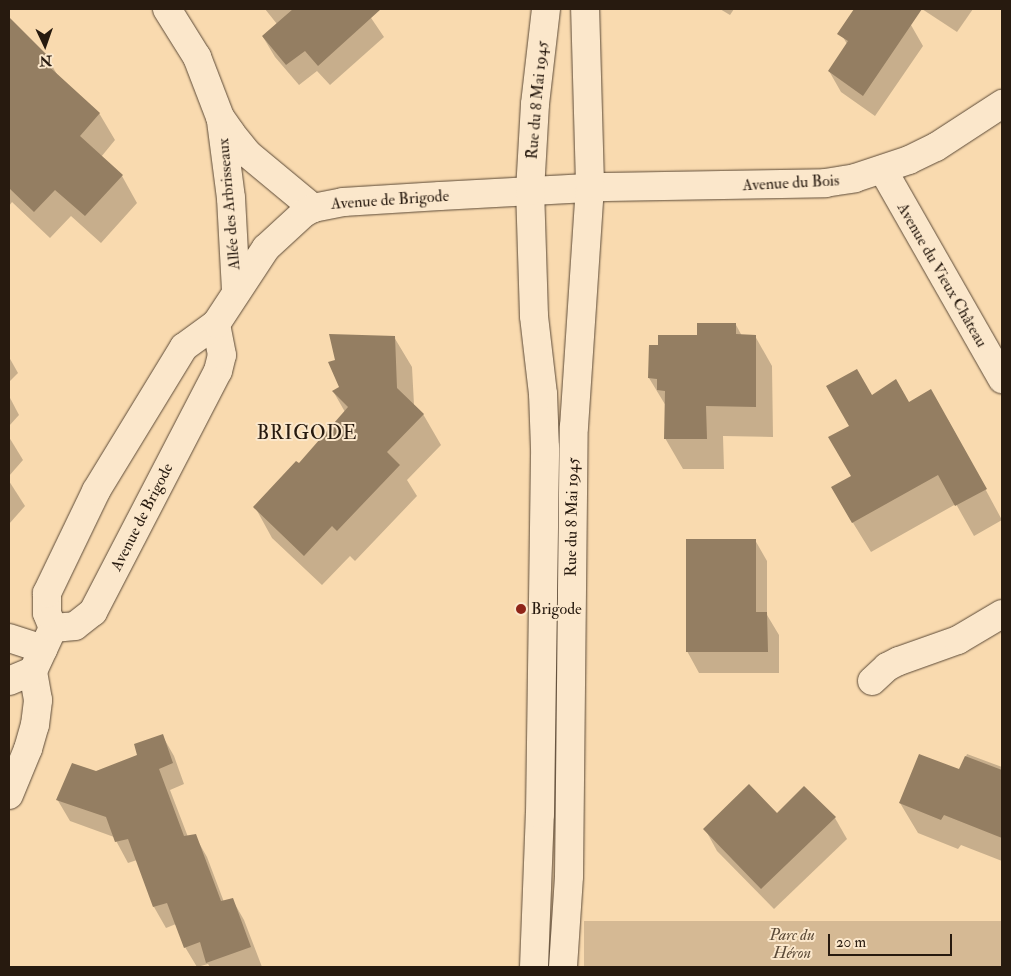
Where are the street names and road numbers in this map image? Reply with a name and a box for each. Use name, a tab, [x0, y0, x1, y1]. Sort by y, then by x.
street label: Rue du 8 Mai 1945	[522, 40, 552, 160]
street label: Allée des Arbrisseaux	[214, 137, 244, 271]
street label: Avenue du Bois	[742, 171, 840, 195]
street label: Avenue de Brigode	[330, 186, 450, 214]
street label: Avenue du Vieux Château	[893, 199, 991, 351]
street label: Rue du 8 Mai 1945	[561, 457, 583, 577]
street label: Avenue de Brigode	[107, 460, 177, 574]

